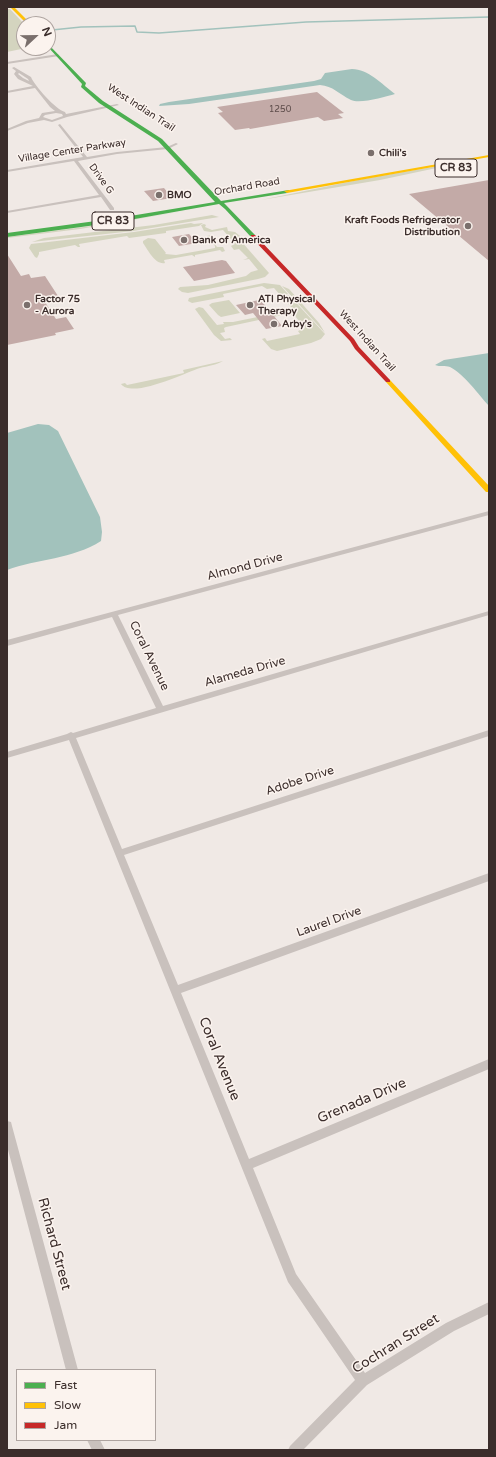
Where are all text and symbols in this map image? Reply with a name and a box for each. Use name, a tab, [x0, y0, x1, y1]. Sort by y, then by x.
north arrow	[16, 16, 56, 56]
text: N	[39, 25, 54, 38]
street label: West Indian Trail	[105, 82, 177, 134]
house number: 1250	[269, 105, 291, 115]
street label: Village Center Parkway	[17, 137, 127, 165]
place label: Chili's	[379, 147, 407, 159]
marker: Chili's	[366, 148, 376, 158]
road number: CR 83	[435, 159, 477, 177]
street label: Drive G	[86, 161, 116, 197]
street label: Orchard Road	[213, 175, 281, 199]
place label: BMO	[167, 189, 192, 201]
marker: BMO	[154, 190, 164, 200]
road number: CR 83	[92, 212, 134, 230]
place label: Kraft Foods Refrigerator Distribution	[344, 214, 460, 238]
marker: Kraft Foods Refrigerator Distribution	[463, 221, 473, 231]
place label: Bank of America	[192, 234, 271, 246]
marker: Bank of America	[179, 235, 189, 245]
place label: Factor 75 - Aurora	[35, 293, 80, 316]
place label: ATI Physical Therapy	[258, 293, 315, 316]
marker: Factor 75 - Aurora	[22, 300, 32, 310]
marker: ATI Physical Therapy	[245, 300, 255, 310]
street label: West Indian Trail	[336, 308, 398, 374]
place label: Arby's	[282, 318, 312, 330]
marker: Arby's	[269, 319, 279, 329]
street label: Almond Drive	[206, 550, 284, 584]
street label: Coral Avenue	[126, 619, 172, 693]
street label: Alameda Drive	[203, 654, 287, 690]
street label: Adobe Drive	[264, 763, 336, 799]
street label: Laurel Drive	[295, 904, 363, 940]
street label: Coral Avenue	[195, 1015, 243, 1103]
street label: Grenada Drive	[315, 1075, 409, 1127]
street label: Richard Street	[34, 1196, 74, 1292]
street label: Cochran Street	[349, 1311, 443, 1377]
legend	[16, 1369, 156, 1441]
text: Fast	[54, 1378, 77, 1392]
text: Slow	[54, 1398, 81, 1412]
text: Jam	[54, 1418, 77, 1432]

